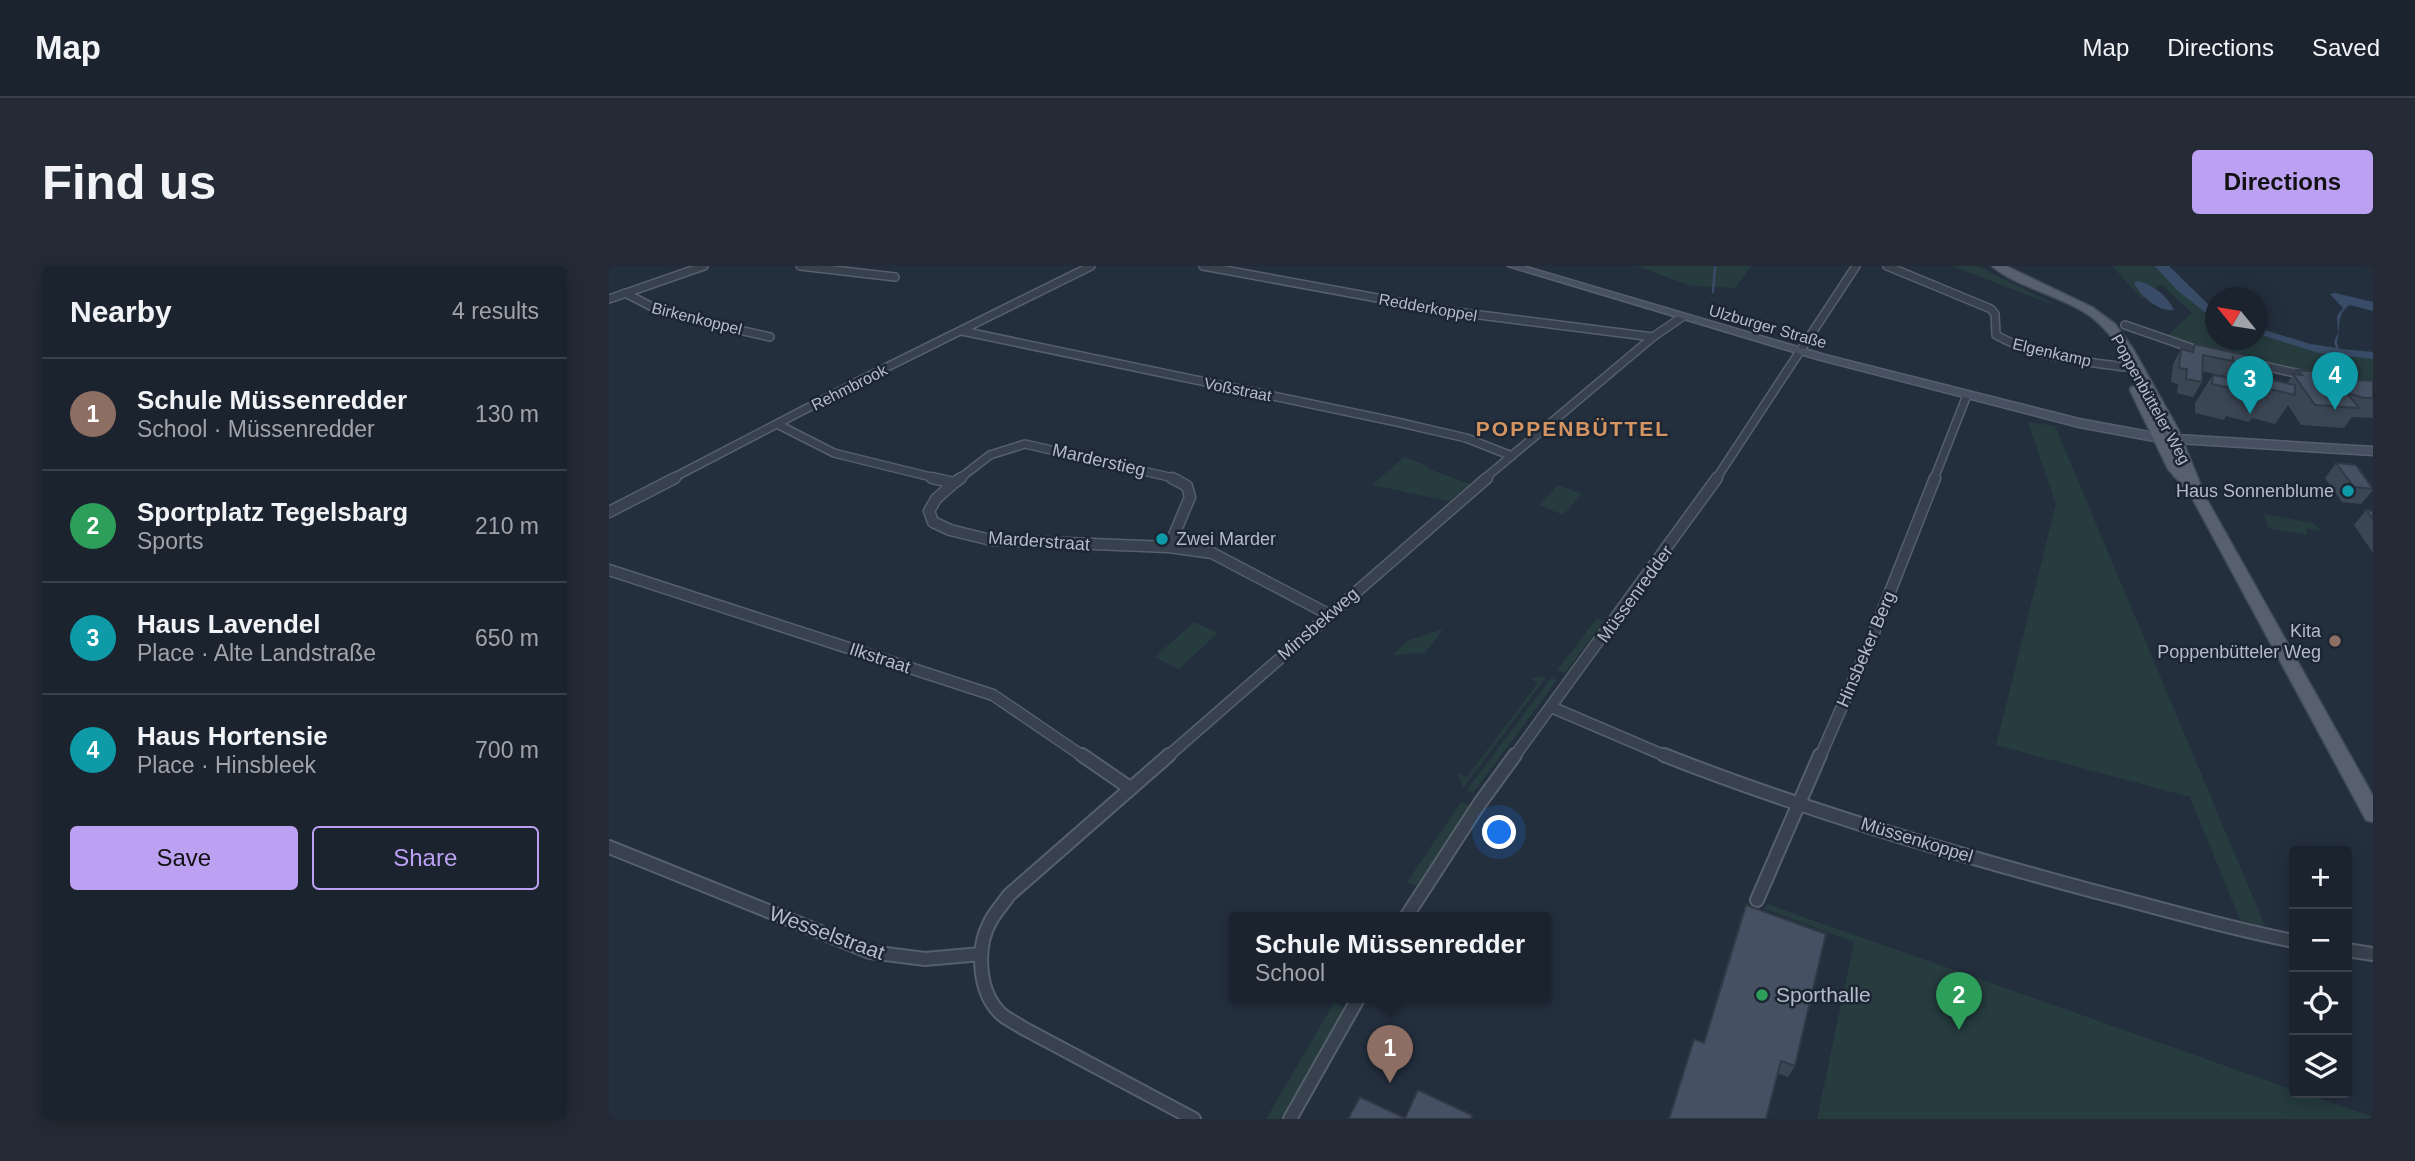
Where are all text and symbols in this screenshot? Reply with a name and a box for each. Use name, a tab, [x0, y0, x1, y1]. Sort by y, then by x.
text: Map	[35, 29, 101, 66]
text: Map	[2083, 34, 2129, 61]
text: Directions	[2167, 34, 2274, 61]
text: Saved	[2312, 34, 2380, 61]
button: Directions	[2192, 150, 2373, 214]
text: Find us	[42, 155, 216, 209]
north arrow	[2205, 287, 2268, 350]
street label: Redderkoppel	[1377, 290, 1478, 325]
text: Nearby	[70, 295, 172, 328]
text: 4 results	[452, 298, 539, 324]
street label: Birkenkoppel	[650, 299, 744, 338]
street label: Ulzburger Straße	[1707, 302, 1829, 351]
street label: Poppenbütteler Weg	[2108, 331, 2193, 467]
street label: Elgenkamp	[2011, 335, 2093, 370]
pin: 4	[2312, 352, 2358, 410]
pin: 3	[2227, 356, 2273, 414]
street label: Rehmbrook	[809, 361, 891, 414]
street label: Voßstraat	[1203, 375, 1274, 404]
text: Schule Müssenredder	[137, 385, 407, 415]
text: 1	[87, 401, 99, 427]
text: 130 m	[475, 401, 539, 427]
text: School · Müssenredder	[137, 416, 375, 442]
district label: POPPENBÜTTEL	[1476, 417, 1670, 440]
street label: Marderstieg	[1050, 440, 1148, 480]
place label: Haus Sonnenblume	[2176, 481, 2334, 501]
marker: Haus Sonnenblume	[2340, 483, 2356, 499]
text: Sportplatz Tegelsbarg	[137, 497, 408, 527]
text: 2	[87, 513, 99, 539]
text: 210 m	[475, 513, 539, 539]
street label: Marderstraat	[987, 527, 1091, 555]
text: Sports	[137, 528, 203, 554]
place label: Zwei Marder	[1176, 529, 1276, 549]
marker: Zwei Marder	[1154, 531, 1170, 547]
street label: Müssenredder	[1593, 542, 1677, 646]
street label: Minsbekweg	[1274, 584, 1362, 664]
street label: Hinsbeker Berg	[1833, 588, 1899, 710]
text: Haus Lavendel	[137, 609, 321, 639]
place label: Kita Poppenbütteler Weg	[2157, 621, 2322, 662]
text: 3	[87, 625, 99, 651]
text: 650 m	[475, 625, 539, 651]
marker: Kita Poppenbütteler Weg	[2327, 633, 2343, 649]
street label: Ilkstraat	[847, 639, 913, 677]
text: Place · Alte Landstraße	[137, 640, 376, 666]
text: Haus Hortensie	[137, 721, 328, 751]
text: 4	[87, 737, 99, 763]
text: 700 m	[475, 737, 539, 763]
text: Place · Hinsbleek	[137, 752, 316, 778]
street label: Müssenkoppel	[1859, 813, 1975, 867]
your location	[1482, 815, 1516, 849]
button: Save	[70, 826, 298, 890]
button: Share	[312, 826, 539, 890]
map controls	[2289, 846, 2352, 1098]
button: +	[2289, 846, 2352, 909]
street label: Wesselstraat	[766, 901, 888, 964]
button: −	[2289, 909, 2352, 972]
popup	[1229, 912, 1551, 1003]
text: Schule Müssenredder	[1255, 929, 1525, 959]
text: School	[1255, 960, 1325, 986]
pin: 2	[1936, 972, 1982, 1030]
button: locate	[2289, 972, 2352, 1035]
place label: Sporthalle	[1776, 983, 1871, 1006]
marker: Sporthalle	[1754, 987, 1770, 1003]
pin: 1	[1367, 1025, 1413, 1083]
button: layers	[2289, 1035, 2352, 1098]

